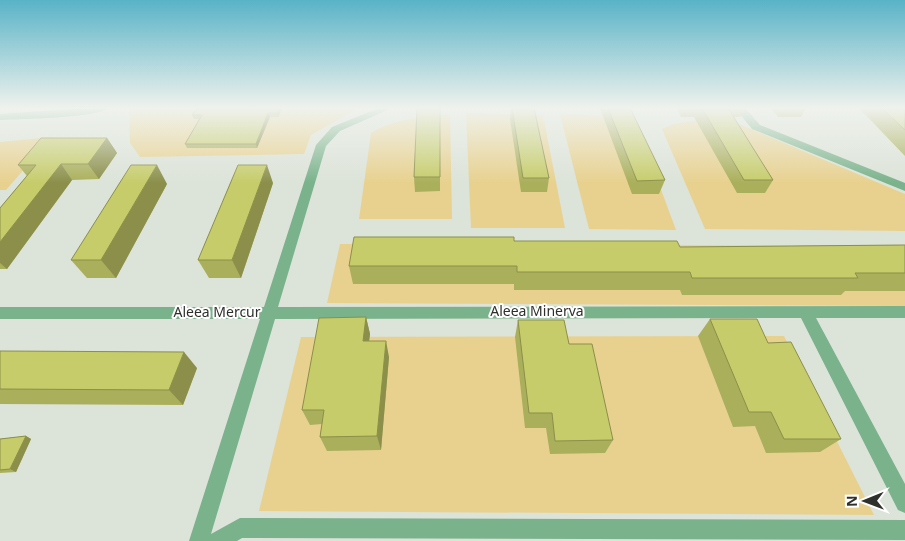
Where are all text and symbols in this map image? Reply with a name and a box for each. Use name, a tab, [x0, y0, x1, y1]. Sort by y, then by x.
street label: Aleea Minerva	[490, 301, 584, 320]
street label: Aleea Mercur	[173, 302, 261, 321]
north arrow	[840, 476, 890, 526]
text: N	[842, 495, 861, 507]

